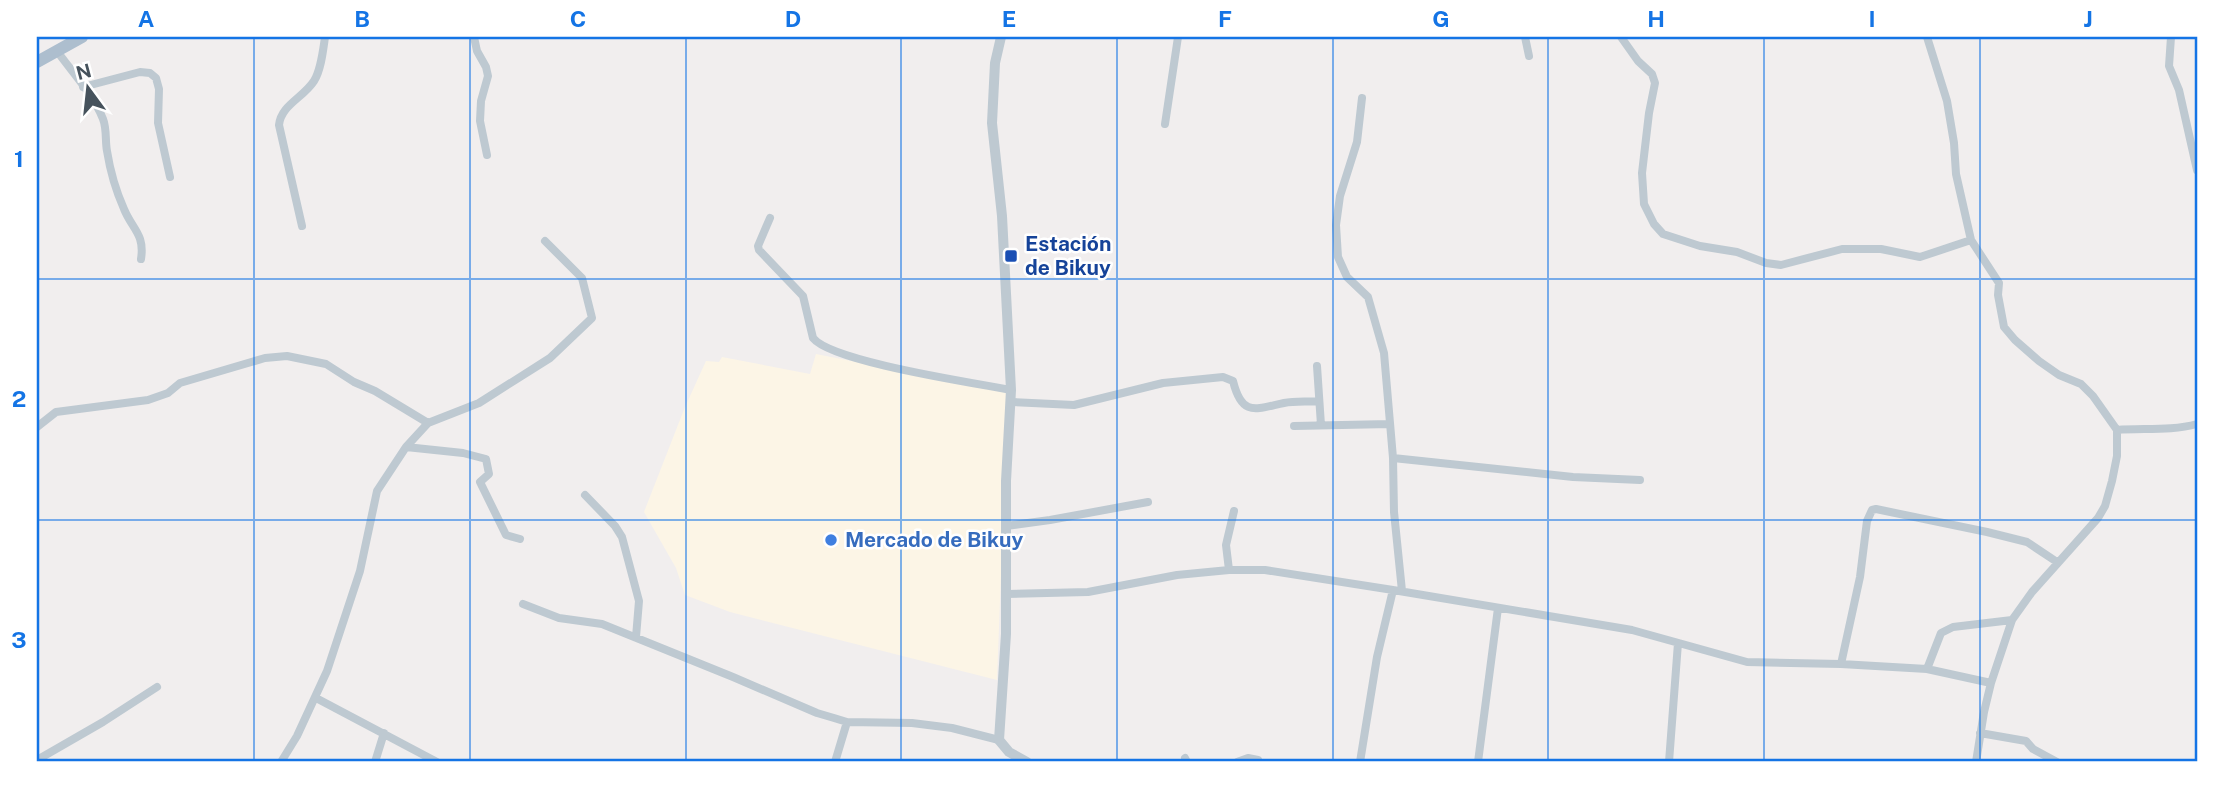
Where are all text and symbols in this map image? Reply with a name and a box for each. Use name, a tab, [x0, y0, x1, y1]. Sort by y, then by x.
text: A	[138, 5, 155, 32]
text: B	[354, 5, 370, 32]
text: C	[570, 5, 586, 32]
text: D	[785, 5, 801, 32]
text: E	[1002, 5, 1016, 32]
text: F	[1218, 5, 1232, 32]
text: G	[1432, 5, 1450, 32]
text: H	[1647, 5, 1665, 32]
text: I	[1868, 5, 1876, 32]
text: J	[2083, 5, 2093, 32]
north arrow	[52, 52, 122, 122]
text: N	[74, 59, 94, 84]
text: 1	[14, 145, 24, 172]
place label: Estación de Bikuy	[1025, 231, 1111, 280]
marker: Estación de Bikuy	[1003, 248, 1019, 264]
text: 2	[12, 385, 26, 412]
place label: Mercado de Bikuy	[845, 527, 1024, 552]
marker: Mercado de Bikuy	[823, 532, 839, 548]
text: 3	[11, 626, 27, 653]

